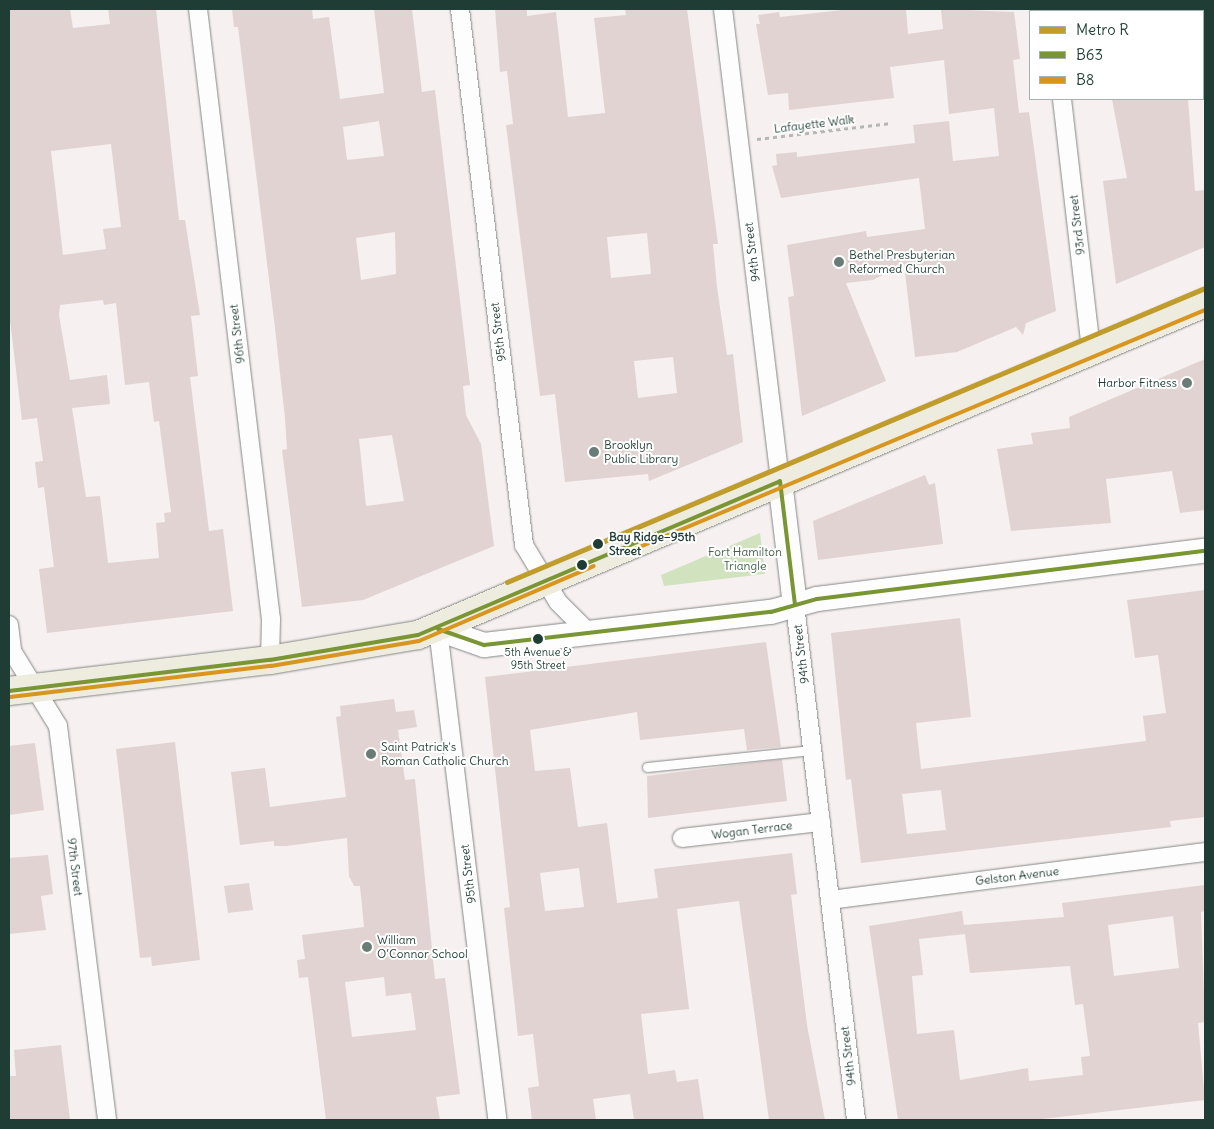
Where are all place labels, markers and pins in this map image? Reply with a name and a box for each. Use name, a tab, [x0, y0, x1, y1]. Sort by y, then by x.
place label: Bethel Presbyterian Reformed Church	[849, 248, 955, 276]
marker: Bethel Presbyterian Reformed Church	[833, 256, 845, 268]
place label: Harbor Fitness	[1098, 376, 1177, 390]
marker: Harbor Fitness	[1181, 377, 1193, 389]
place label: Brooklyn Public Library	[604, 438, 678, 466]
marker: Brooklyn Public Library	[588, 446, 600, 458]
place label: Bay Ridge–95th Street	[609, 530, 695, 558]
marker: Bay Ridge–95th Street	[591, 537, 605, 551]
unlabelled marker	[577, 560, 587, 570]
marker: 5th Avenue & 95th Street	[533, 634, 543, 644]
place label: 5th Avenue & 95th Street	[505, 646, 571, 672]
place label: Saint Patrick's Roman Catholic Church	[381, 740, 509, 768]
marker: Saint Patrick's Roman Catholic Church	[365, 748, 377, 760]
place label: William O’Connor School	[377, 933, 468, 961]
marker: William O’Connor School	[361, 941, 373, 953]

